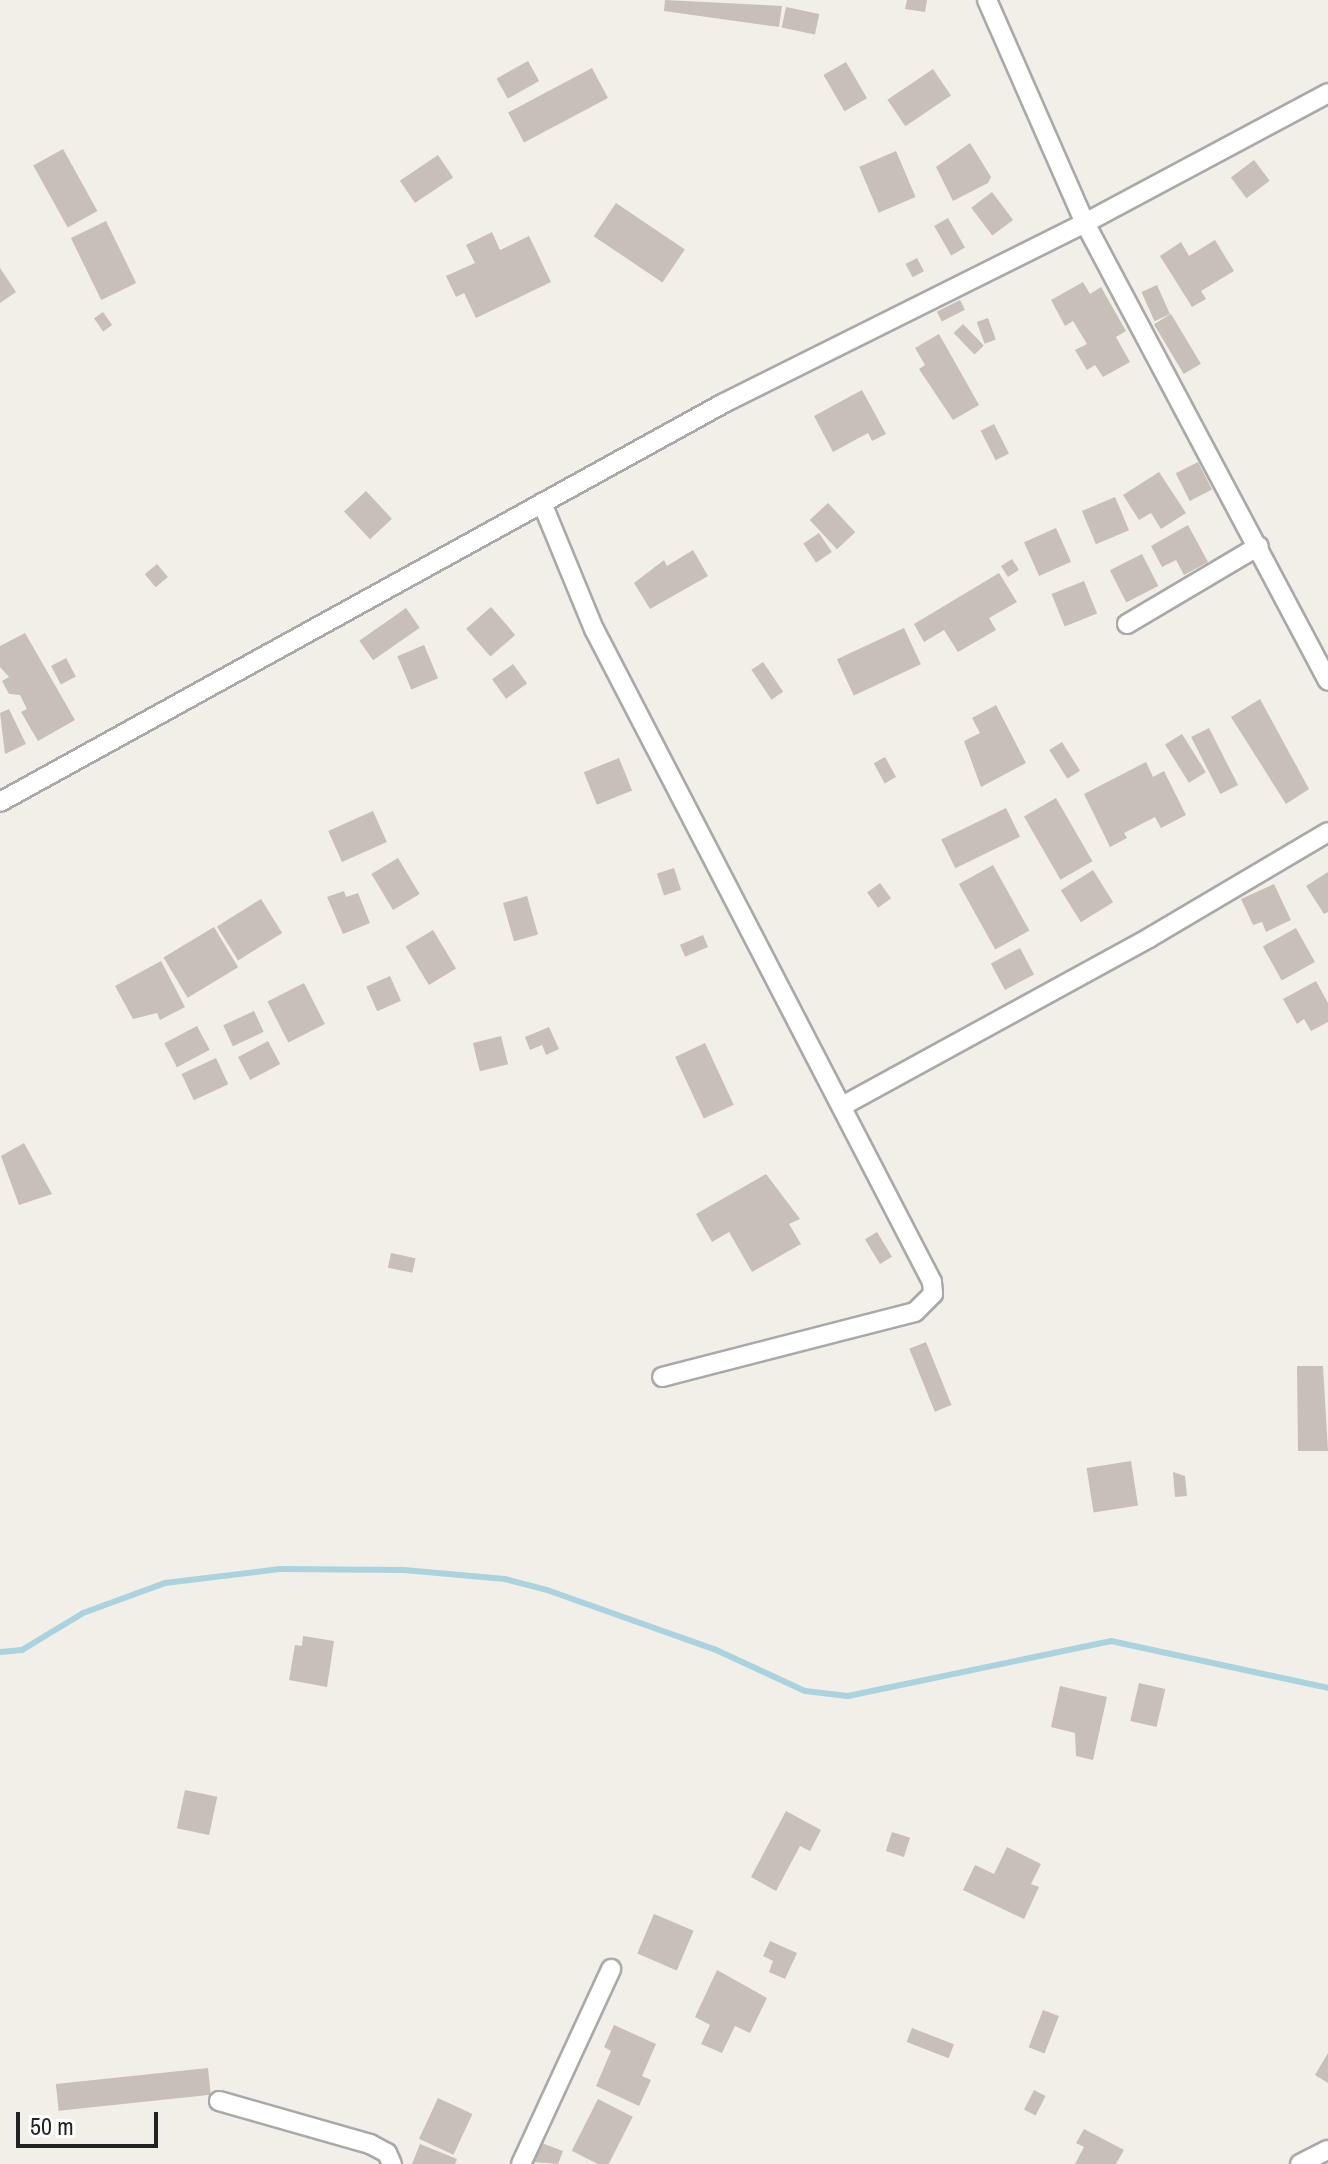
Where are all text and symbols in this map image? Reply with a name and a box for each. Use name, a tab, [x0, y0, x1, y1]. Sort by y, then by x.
scale bar	[20, 2096, 162, 2146]
text: 50 m	[30, 2110, 74, 2142]

